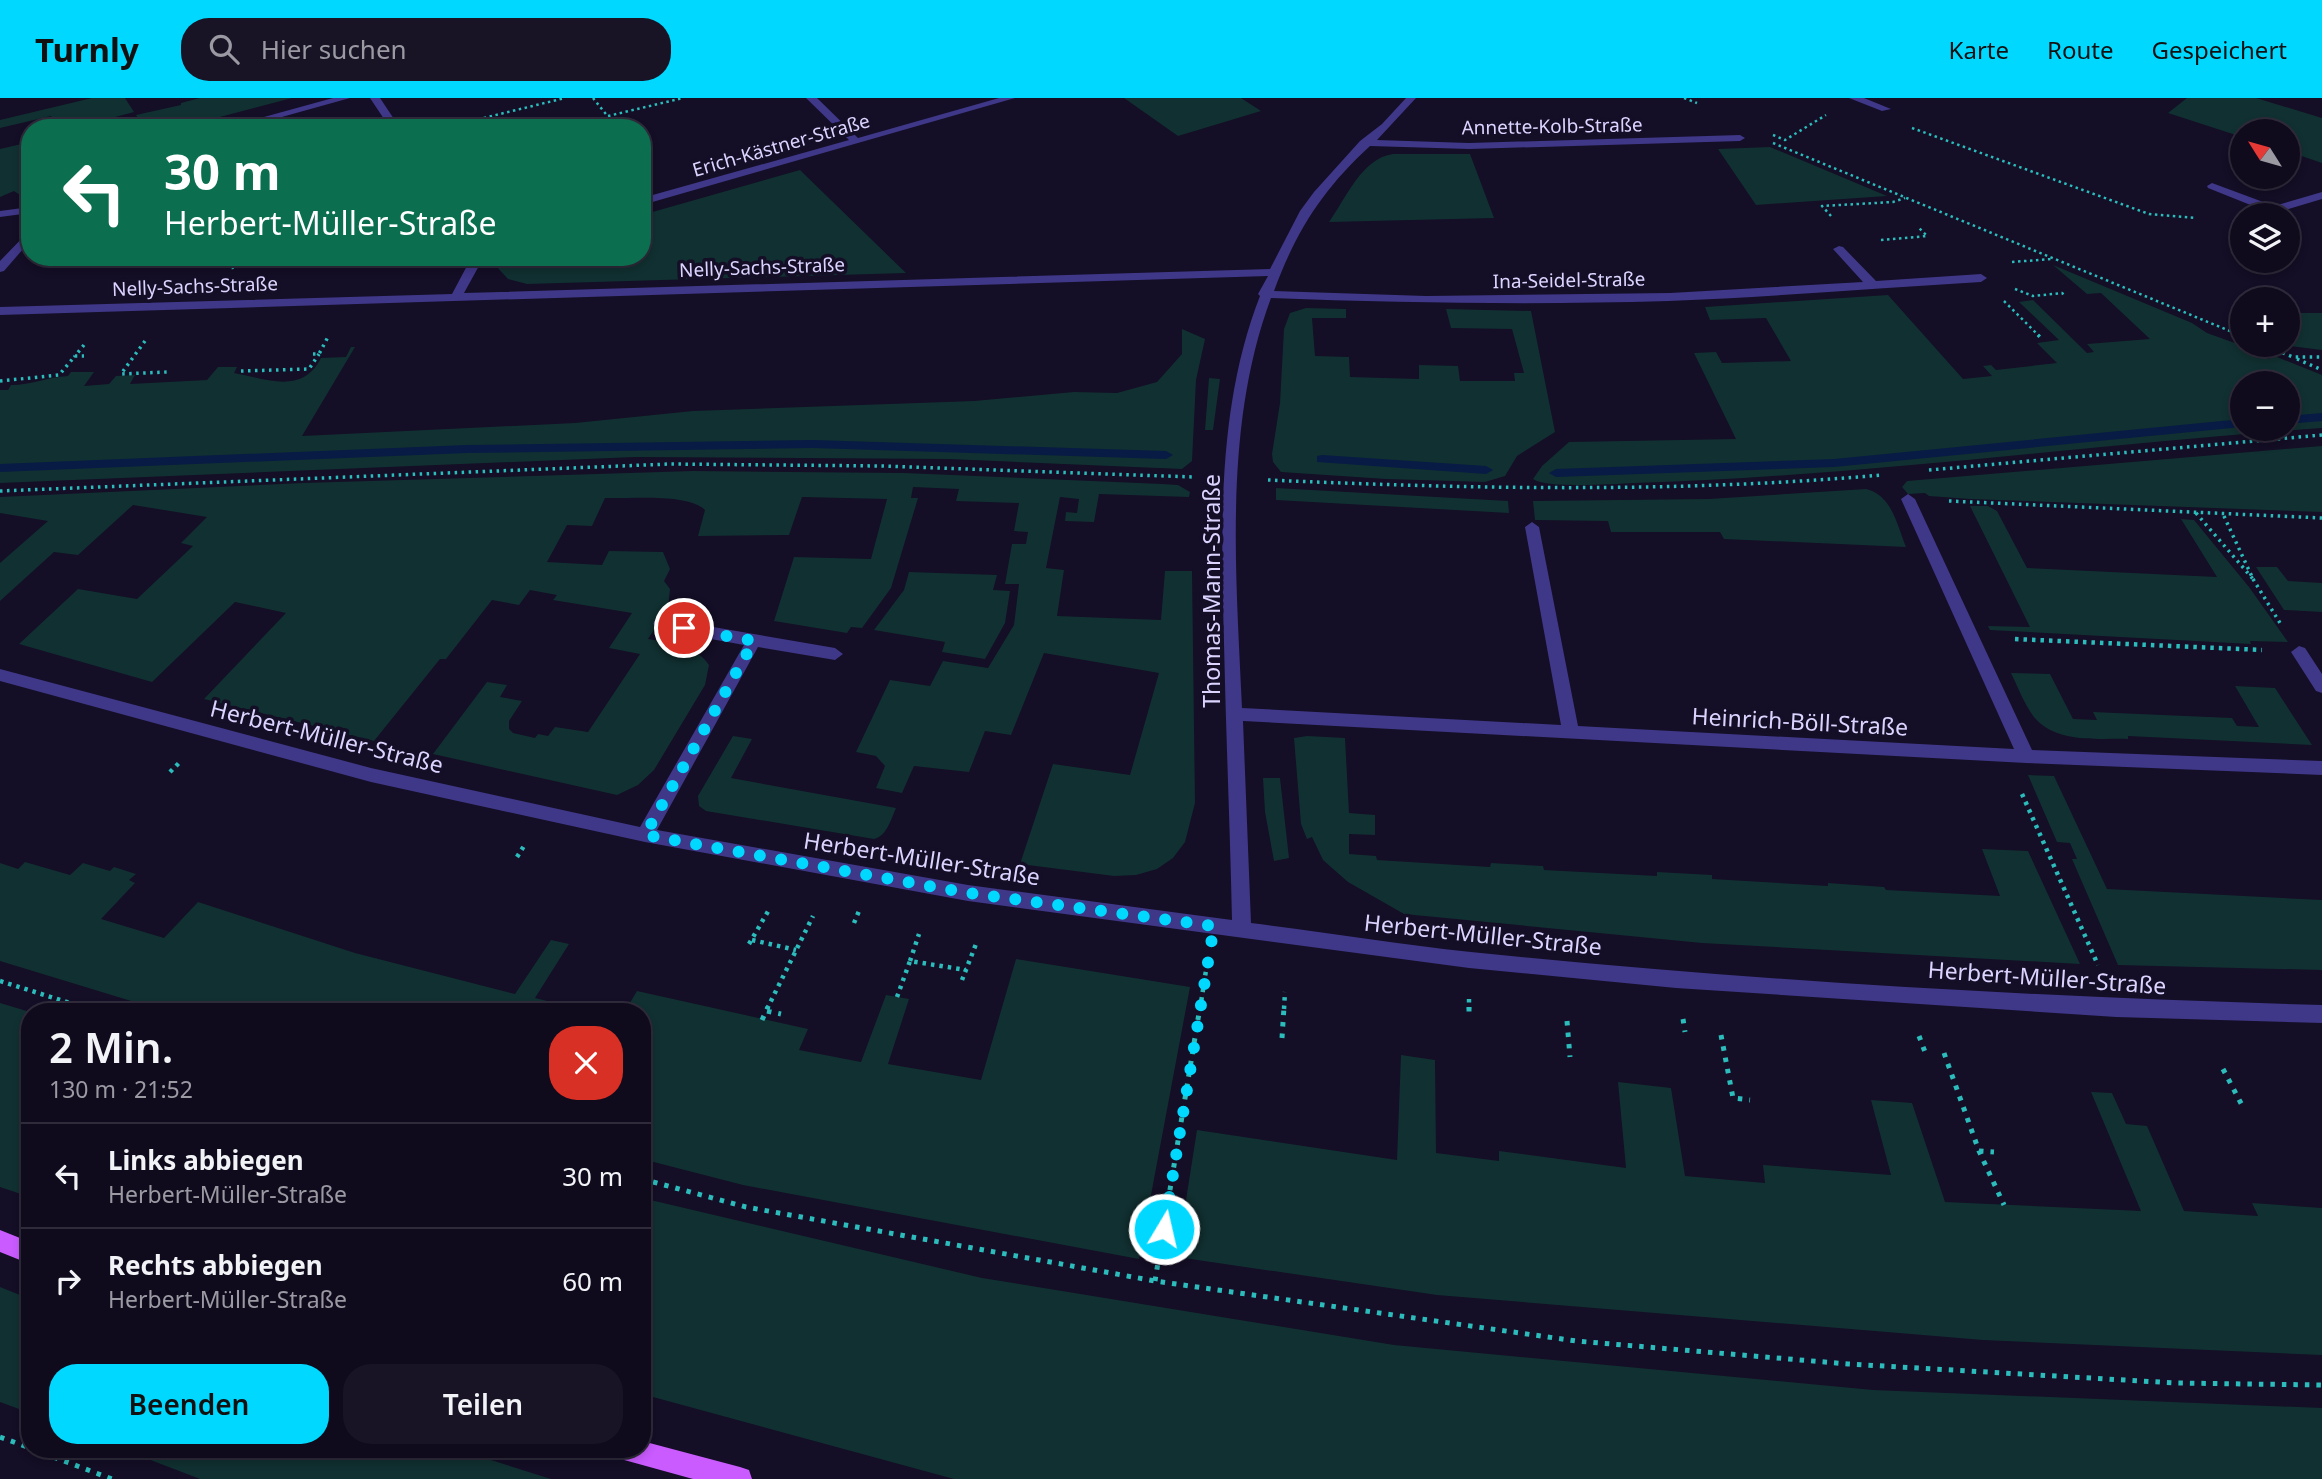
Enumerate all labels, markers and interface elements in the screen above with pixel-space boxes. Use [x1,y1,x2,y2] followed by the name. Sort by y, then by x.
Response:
[181,18,671,81] search box
[35,27,139,72] text: Turnly
[205,30,243,68] icon: search
[261,31,407,67] text: Hier suchen
[1949,33,2009,66] text: Karte
[2047,33,2114,66] text: Route
[2152,33,2287,66] text: Gespeichert
[689,107,873,183] street label: Erich-Kästner-Straße
[1461,111,1643,141] street label: Annette-Kolb-Straße
[2230,119,2300,189] north arrow
[2230,119,2300,441] map controls
[164,138,281,204] text: 30 m
[49,147,140,238] icon: left
[164,201,497,244] text: Herbert-Müller-Straße
[2230,203,2300,273] button: layers
[679,251,845,283] street label: Nelly-Sachs-Straße
[1493,266,1645,294] street label: Ina-Seidel-Straße
[112,270,278,302] street label: Nelly-Sachs-Straße
[2230,287,2300,357] button: +
[2230,371,2300,441] button: −
[1195,474,1227,708] street label: Thomas-Mann-Straße
[654,598,714,658] pin
[665,609,703,647] icon: arrive
[207,692,447,780] street label: Herbert-Müller-Straße
[1691,699,1909,743] street label: Heinrich-Böll-Straße
[801,824,1043,892] street label: Herbert-Müller-Straße
[1362,906,1604,962] street label: Herbert-Müller-Straße
[1927,953,2167,1001] street label: Herbert-Müller-Straße
[49,1018,173,1075] text: 2 Min.
[549,1026,623,1100] button: close
[49,1073,193,1105] text: 130 m · 21:52
[108,1142,304,1178] text: Links abbiegen
[49,1157,87,1195] icon: left
[562,1158,623,1194] text: 30 m
[108,1178,347,1210] text: Herbert-Müller-Straße
[1127,1192,1201,1266] position arrow
[108,1247,323,1283] text: Rechts abbiegen
[49,1262,87,1300] icon: right
[562,1263,623,1299] text: 60 m
[108,1283,347,1315] text: Herbert-Müller-Straße
[49,1364,329,1444] button: Beenden
[343,1364,623,1444] button: Teilen

